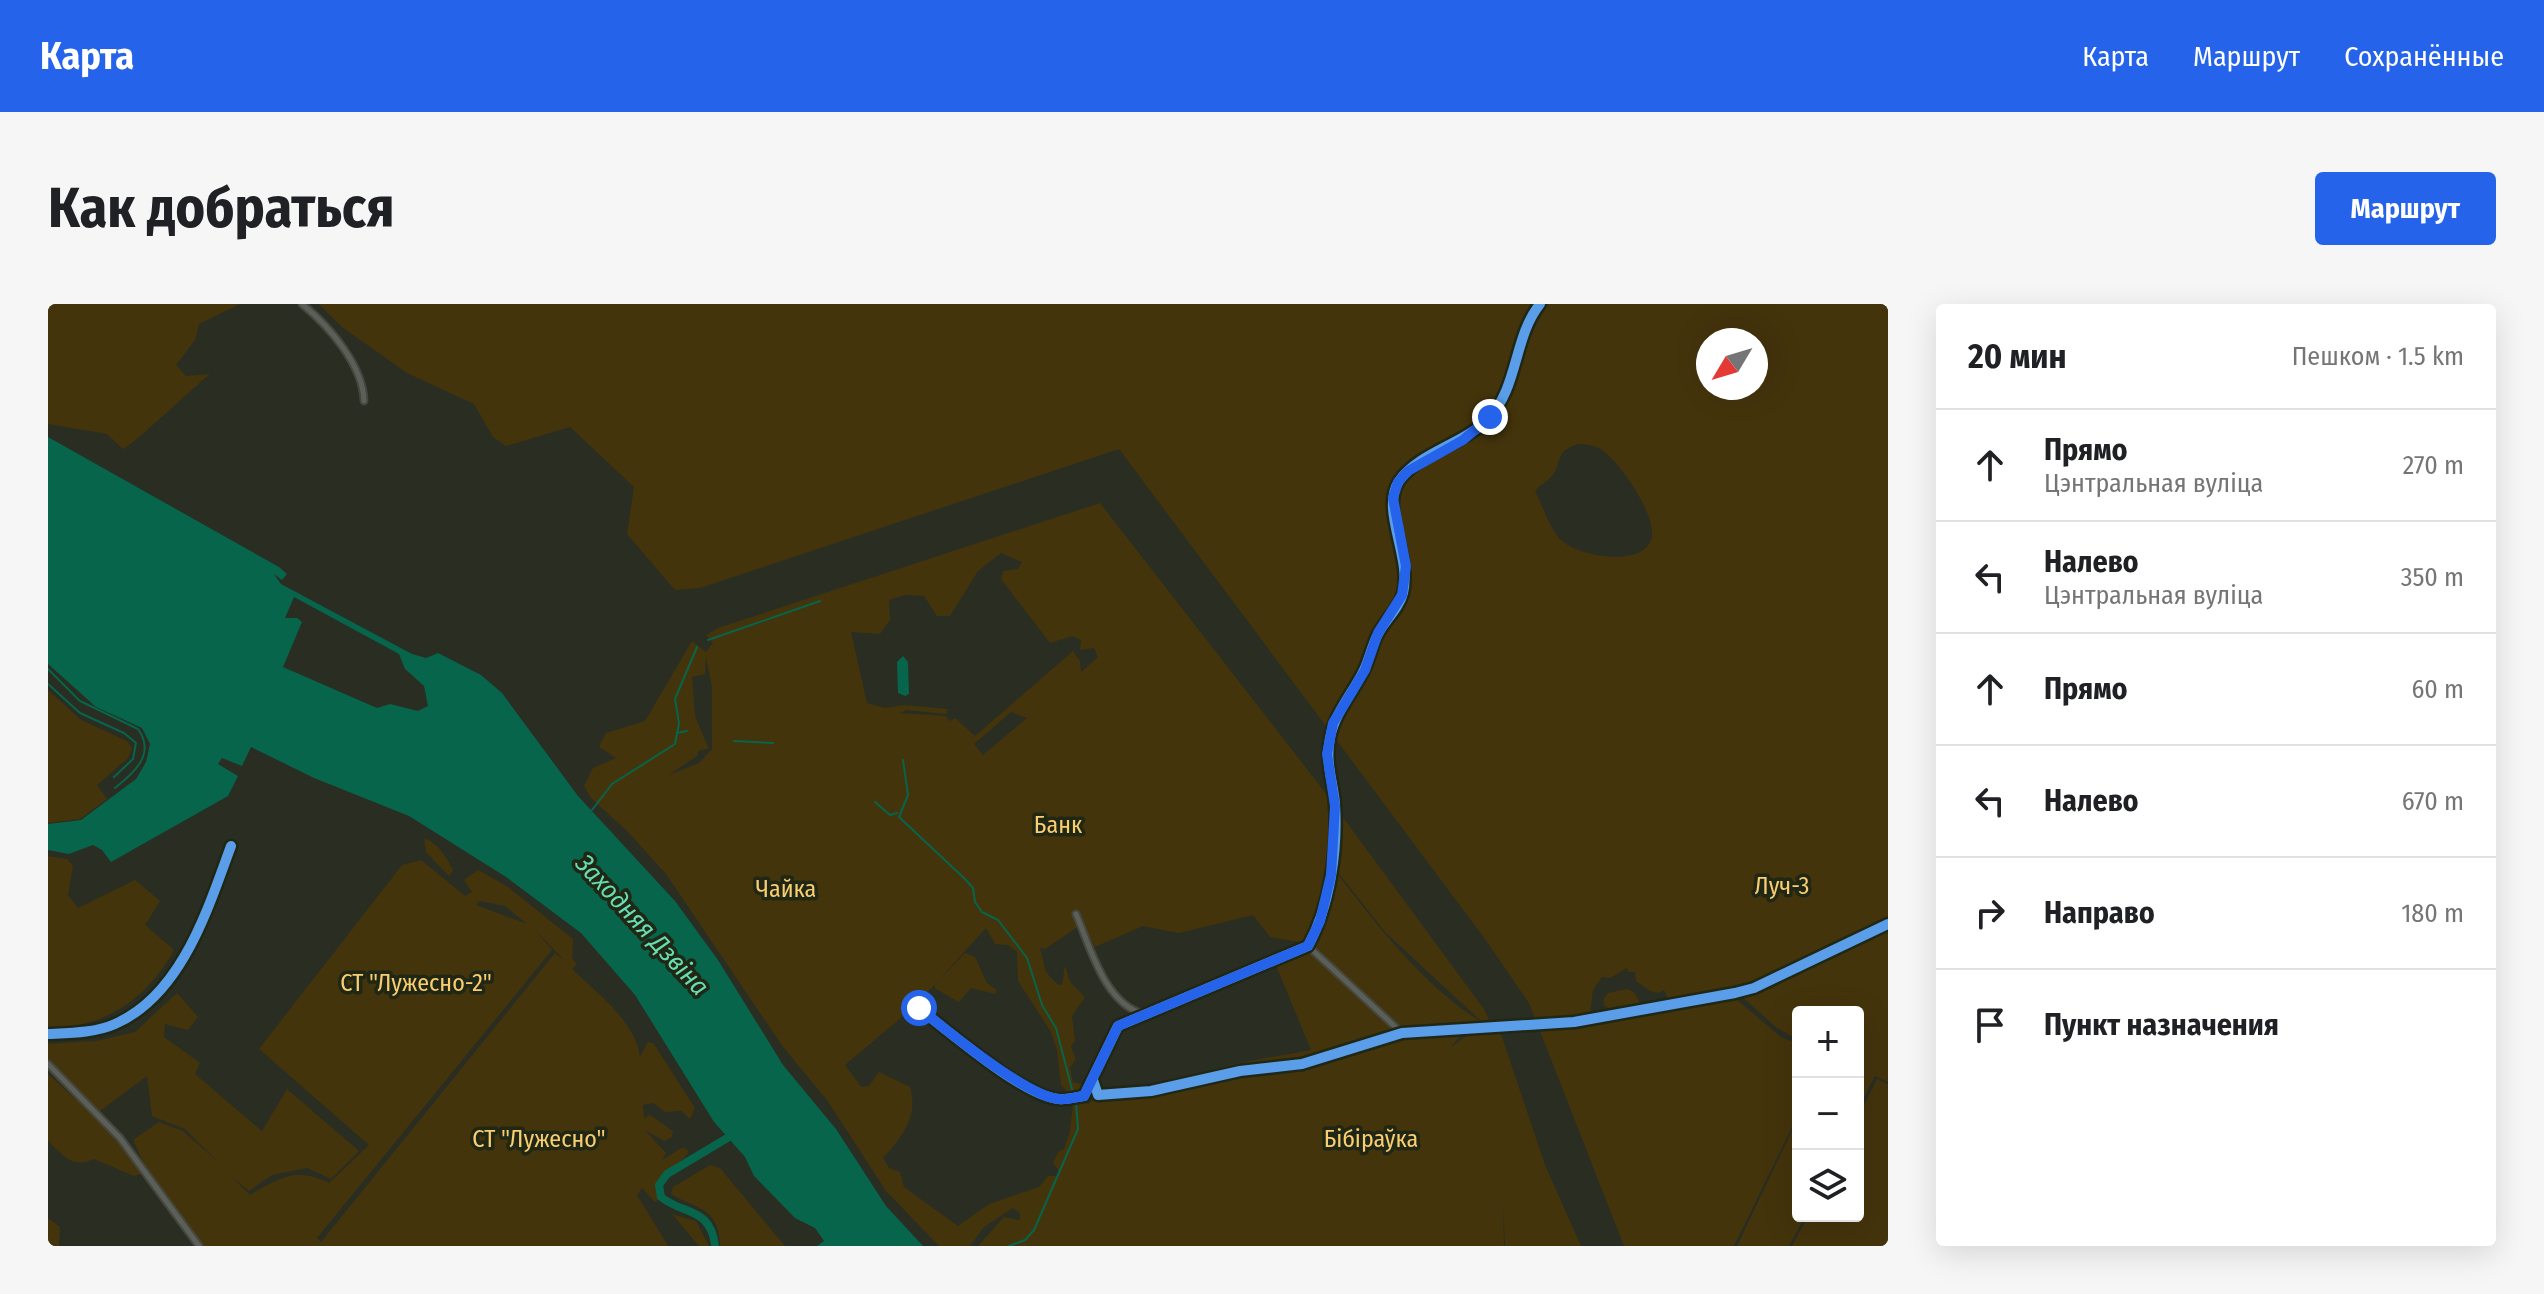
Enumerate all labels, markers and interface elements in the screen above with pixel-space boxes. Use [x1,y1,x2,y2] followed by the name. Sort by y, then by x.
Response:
[40,33,134,79] text: Карта
[2082,40,2149,73] text: Карта
[2193,40,2300,73] text: Маршрут
[2344,40,2504,73] text: Сохранённые
[2315,172,2496,245] button: Маршрут
[48,175,394,242] text: Как добраться
[1696,328,1768,400] north arrow
[1968,336,2067,377] text: 20 мин
[2292,341,2464,372] text: Пешком · 1.5 km
[1472,399,1508,435] route end
[2044,432,2128,468] text: Прямо
[1968,443,2012,487] icon: ahead
[2403,450,2464,481] text: 270 m
[2044,468,2263,499] text: Цэнтральная вуліца
[2044,544,2139,580] text: Налево
[1968,555,2012,599] icon: left
[2401,562,2464,593] text: 350 m
[2044,580,2263,611] text: Цэнтральная вуліца
[1968,667,2012,711] icon: ahead
[2044,671,2128,707] text: Прямо
[2411,674,2464,705] text: 60 m
[1968,779,2012,823] icon: left
[2044,783,2139,819] text: Налево
[2402,786,2464,817] text: 670 m
[1034,811,1083,839] park label: Банк
[568,847,715,1002] water label: Заходняя Дзвіна
[1755,872,1809,900] park label: Луч-3
[756,875,816,903] park label: Чайка
[1968,891,2012,935] icon: right
[2044,895,2155,931] text: Направо
[2401,898,2464,929] text: 180 m
[340,969,492,997] park label: СТ "Лужесно-2"
[901,990,937,1026] route start
[1968,1003,2012,1047] icon: arrive
[1792,1006,1864,1222] map controls
[1792,1006,1864,1078] button: +
[2044,1007,2279,1043] text: Пункт назначения
[1792,1078,1864,1150] button: −
[472,1125,606,1153] park label: СТ "Лужесно"
[1324,1125,1418,1153] park label: Бібіраўка
[1792,1150,1864,1222] button: layers

